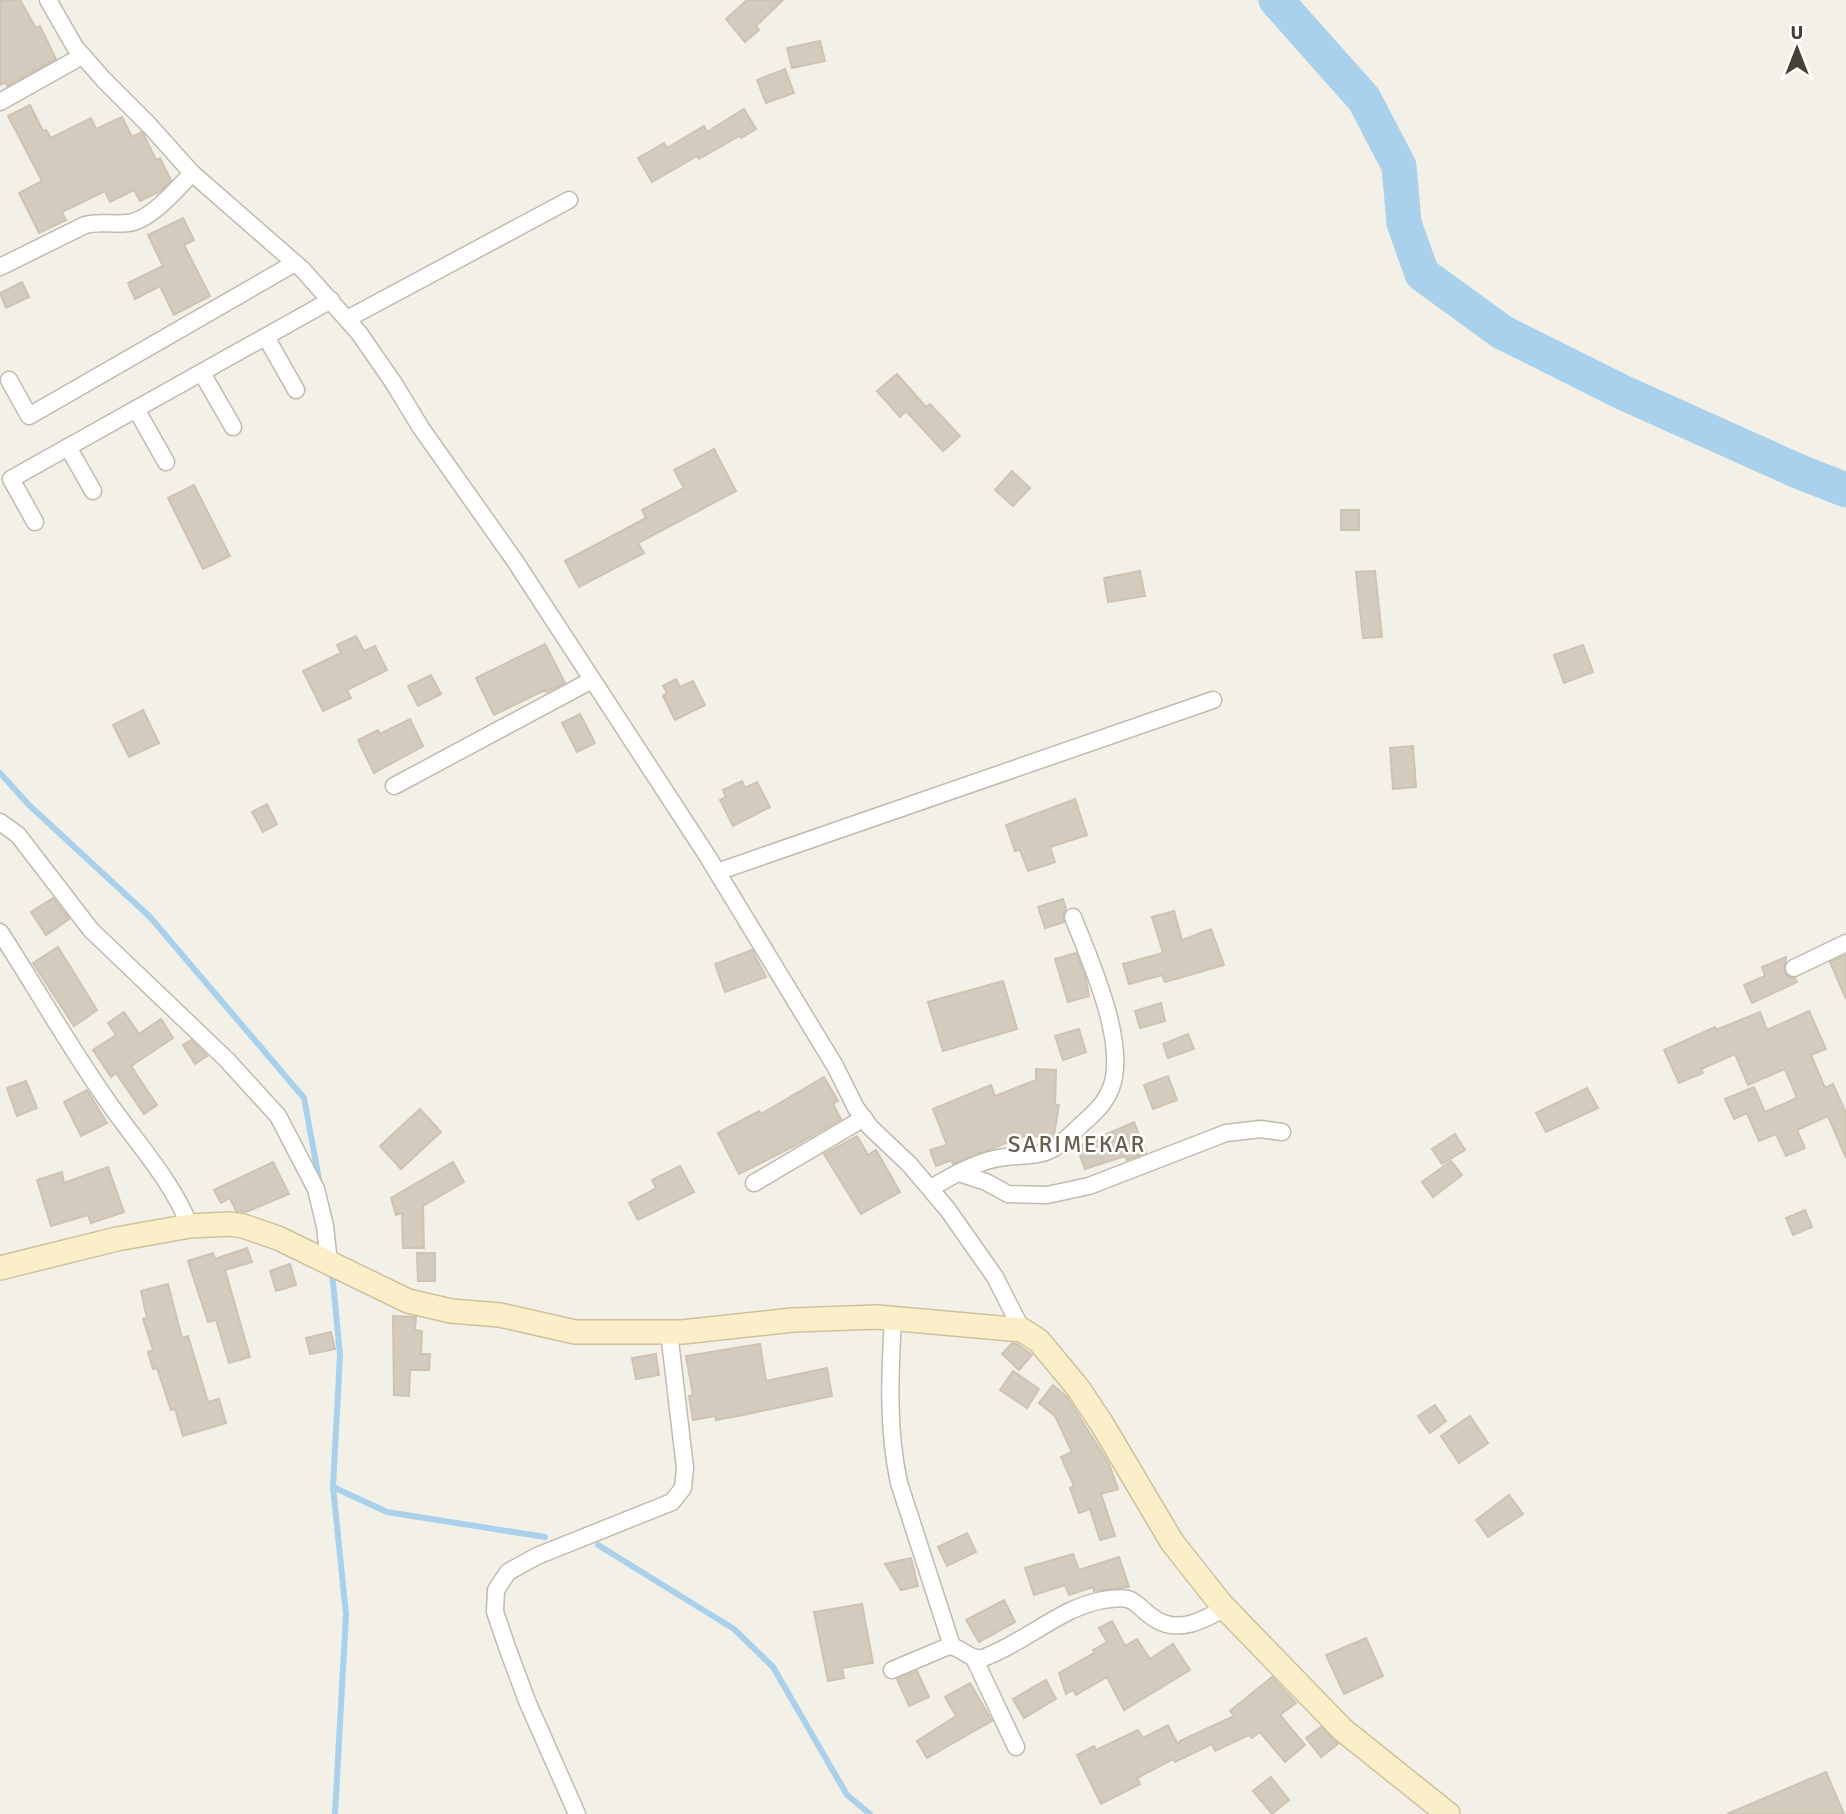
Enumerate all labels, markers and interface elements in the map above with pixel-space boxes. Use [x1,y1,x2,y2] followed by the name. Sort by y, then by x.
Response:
[1762,14,1832,84] north arrow
[1791,21,1803,45] text: U
[1008,1130,1146,1159] district label: SARIMEKAR

